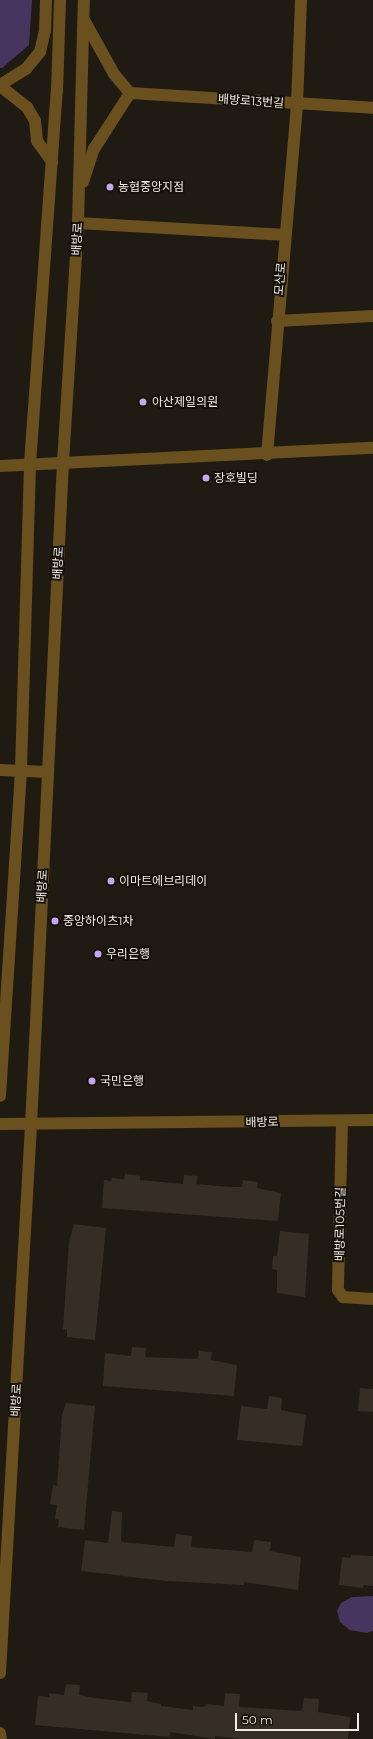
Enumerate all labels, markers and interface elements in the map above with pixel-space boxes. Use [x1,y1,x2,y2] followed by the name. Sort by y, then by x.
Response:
[217,92,285,110] street label: 배방로13번길
[118,180,184,194] place label: 농협중앙지점
[105,182,115,192] marker: 농협중앙지점
[69,222,85,256] street label: 배방로
[271,262,289,296] street label: 모산로
[152,395,218,409] place label: 아산제일의원
[137,396,149,408] marker: 아산제일의원
[214,471,258,485] place label: 장호빌딩
[201,473,211,483] marker: 장호빌딩
[50,546,66,580] street label: 배방로
[34,869,50,903] street label: 배방로
[119,874,207,888] place label: 이마트에브리데이
[106,876,116,886] marker: 이마트에브리데이
[63,914,134,928] place label: 중앙하이츠1차
[50,916,60,926] marker: 중앙하이츠1차
[106,947,150,961] place label: 우리은행
[93,949,103,959] marker: 우리은행
[100,1074,144,1088] place label: 국민은행
[87,1076,97,1086] marker: 국민은행
[245,1115,279,1129] street label: 배방로
[332,1187,348,1261] street label: 배방로105번길
[8,1383,24,1417] street label: 배방로
[237,1705,361,1731] scale bar
[242,1712,273,1727] text: 50 m

